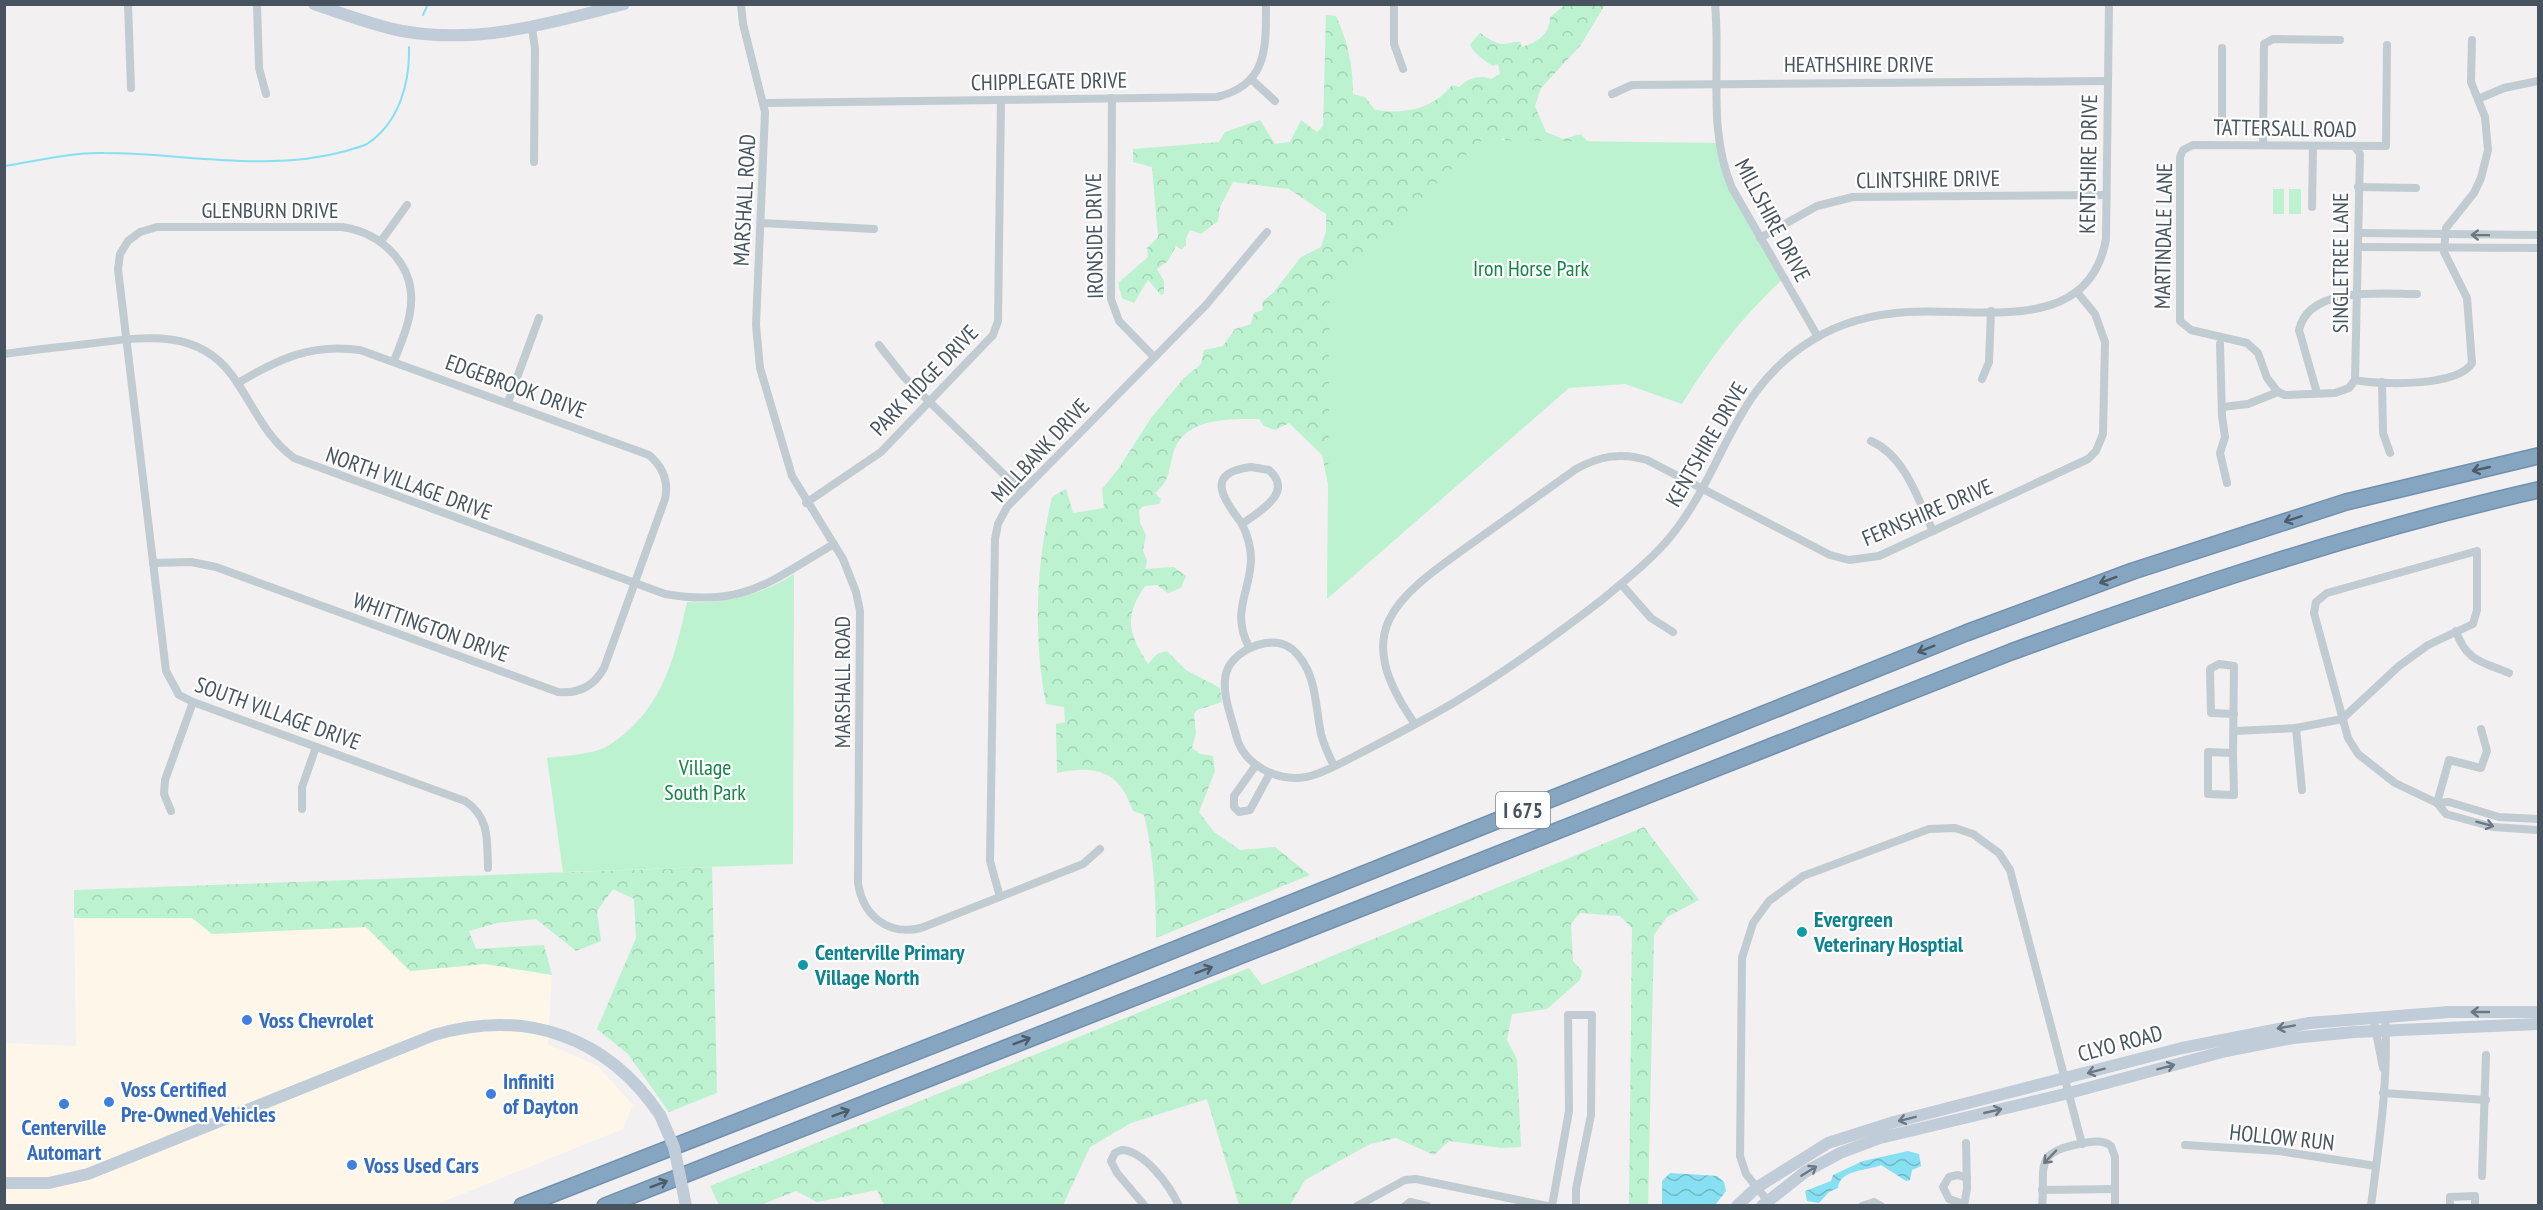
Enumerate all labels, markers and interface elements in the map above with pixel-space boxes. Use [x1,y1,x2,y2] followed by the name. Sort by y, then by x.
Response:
[1784,50,1934,78] street label: HEATHSHIRE DRIVE
[971,66,1127,96] street label: CHIPPLEGATE DRIVE
[2073,94,2103,234] street label: KENTSHIRE DRIVE
[2213,113,2357,143] street label: TATTERSALL ROAD
[727,133,761,267] street label: MARSHALL ROAD
[1729,154,1817,286] street label: MILLSHIRE DRIVE
[2148,163,2178,309] street label: MARTINDALE LANE
[1856,164,2000,194] street label: CLINTSHIRE DRIVE
[1079,173,1109,299] street label: IRONSIDE DRIVE
[2326,193,2354,333] street label: SINGLETREE LANE
[202,196,338,224] street label: GLENBURN DRIVE
[2471,229,2491,241] one-way arrow
[1473,254,1590,282] park label: Iron Horse Park
[864,319,984,441] street label: PARK RIDGE DRIVE
[442,348,590,424] street label: EDGEBROOK DRIVE
[1659,376,1753,512] street label: KENTSHIRE DRIVE
[985,392,1095,508] street label: MILLBANK DRIVE
[322,440,496,526] street label: NORTH VILLAGE DRIVE
[2472,463,2491,475] one-way arrow
[1858,472,1996,552] street label: FERNSHIRE DRIVE
[2284,514,2303,525] one-way arrow
[2099,576,2118,587] one-way arrow
[349,586,513,668] street label: WHITTINGTON DRIVE
[828,616,856,748] street label: MARSHALL ROAD
[1917,644,1935,655] one-way arrow
[191,670,365,756] street label: SOUTH VILLAGE DRIVE
[664,753,746,806] park label: Village South Park
[1496,792,1550,828] road number: I 675
[2475,819,2494,831] one-way arrow
[1813,905,1964,958] place label: Evergreen Veterinary Hosptial
[1795,925,1809,939] marker: Evergreen Veterinary Hosptial
[814,938,966,991] place label: Centerville Primary Village North
[796,958,810,972] marker: Centerville Primary Village North
[1194,964,1212,975] one-way arrow
[258,1006,374,1034] place label: Voss Chevrolet
[2471,1006,2491,1017] one-way arrow
[240,1013,254,1027] marker: Voss Chevrolet
[2074,1018,2166,1068] street label: CLYO ROAD
[2277,1022,2296,1033] one-way arrow
[1012,1035,1031,1046] one-way arrow
[2157,1060,2176,1072] one-way arrow
[2087,1065,2106,1077] one-way arrow
[503,1067,578,1120] place label: Infiniti of Dayton
[120,1075,276,1128] place label: Voss Certified Pre-Owned Vehicles
[484,1087,498,1101] marker: Infiniti of Dayton
[102,1095,116,1109] marker: Voss Certified Pre-Owned Vehicles
[57,1097,71,1111] marker: Centerville Automart
[1983,1104,2002,1116] one-way arrow
[831,1107,850,1118] one-way arrow
[22,1113,106,1166] place label: Centerville Automart
[1898,1114,1917,1126] one-way arrow
[2228,1118,2336,1156] street label: HOLLOW RUN
[2043,1149,2057,1164] one-way arrow
[363,1151,479,1179] place label: Voss Used Cars
[345,1158,359,1172] marker: Voss Used Cars
[1800,1164,1817,1176] one-way arrow
[650,1178,668,1189] one-way arrow

